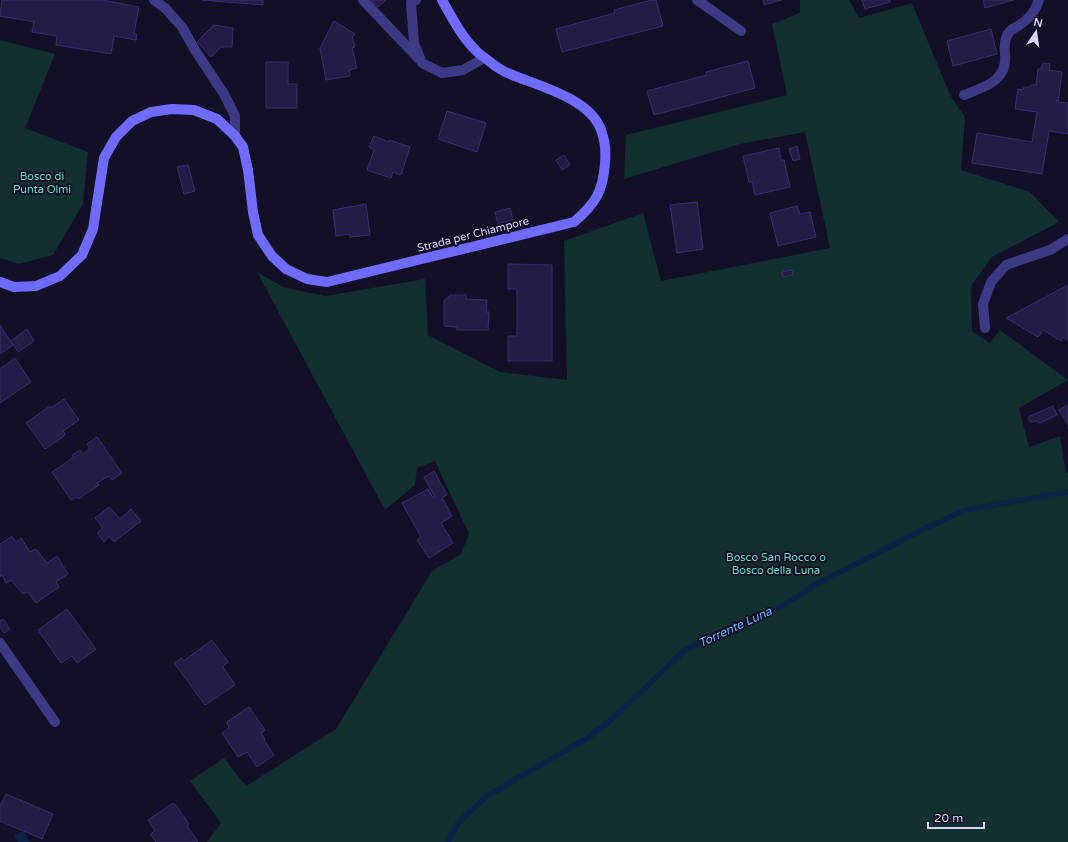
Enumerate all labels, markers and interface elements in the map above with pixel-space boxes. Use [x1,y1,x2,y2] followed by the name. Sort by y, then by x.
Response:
[1016,12,1056,52] north arrow
[1032,15,1044,30] text: N
[13,170,71,196] park label: Bosco di Punta Olmi
[416,214,530,255] street label: Strada per Chiampore
[726,551,826,577] park label: Bosco San Rocco o Bosco della Luna
[696,604,774,650] water label: Torrente Luna
[928,804,984,830] scale bar
[934,811,963,825] text: 20 m

